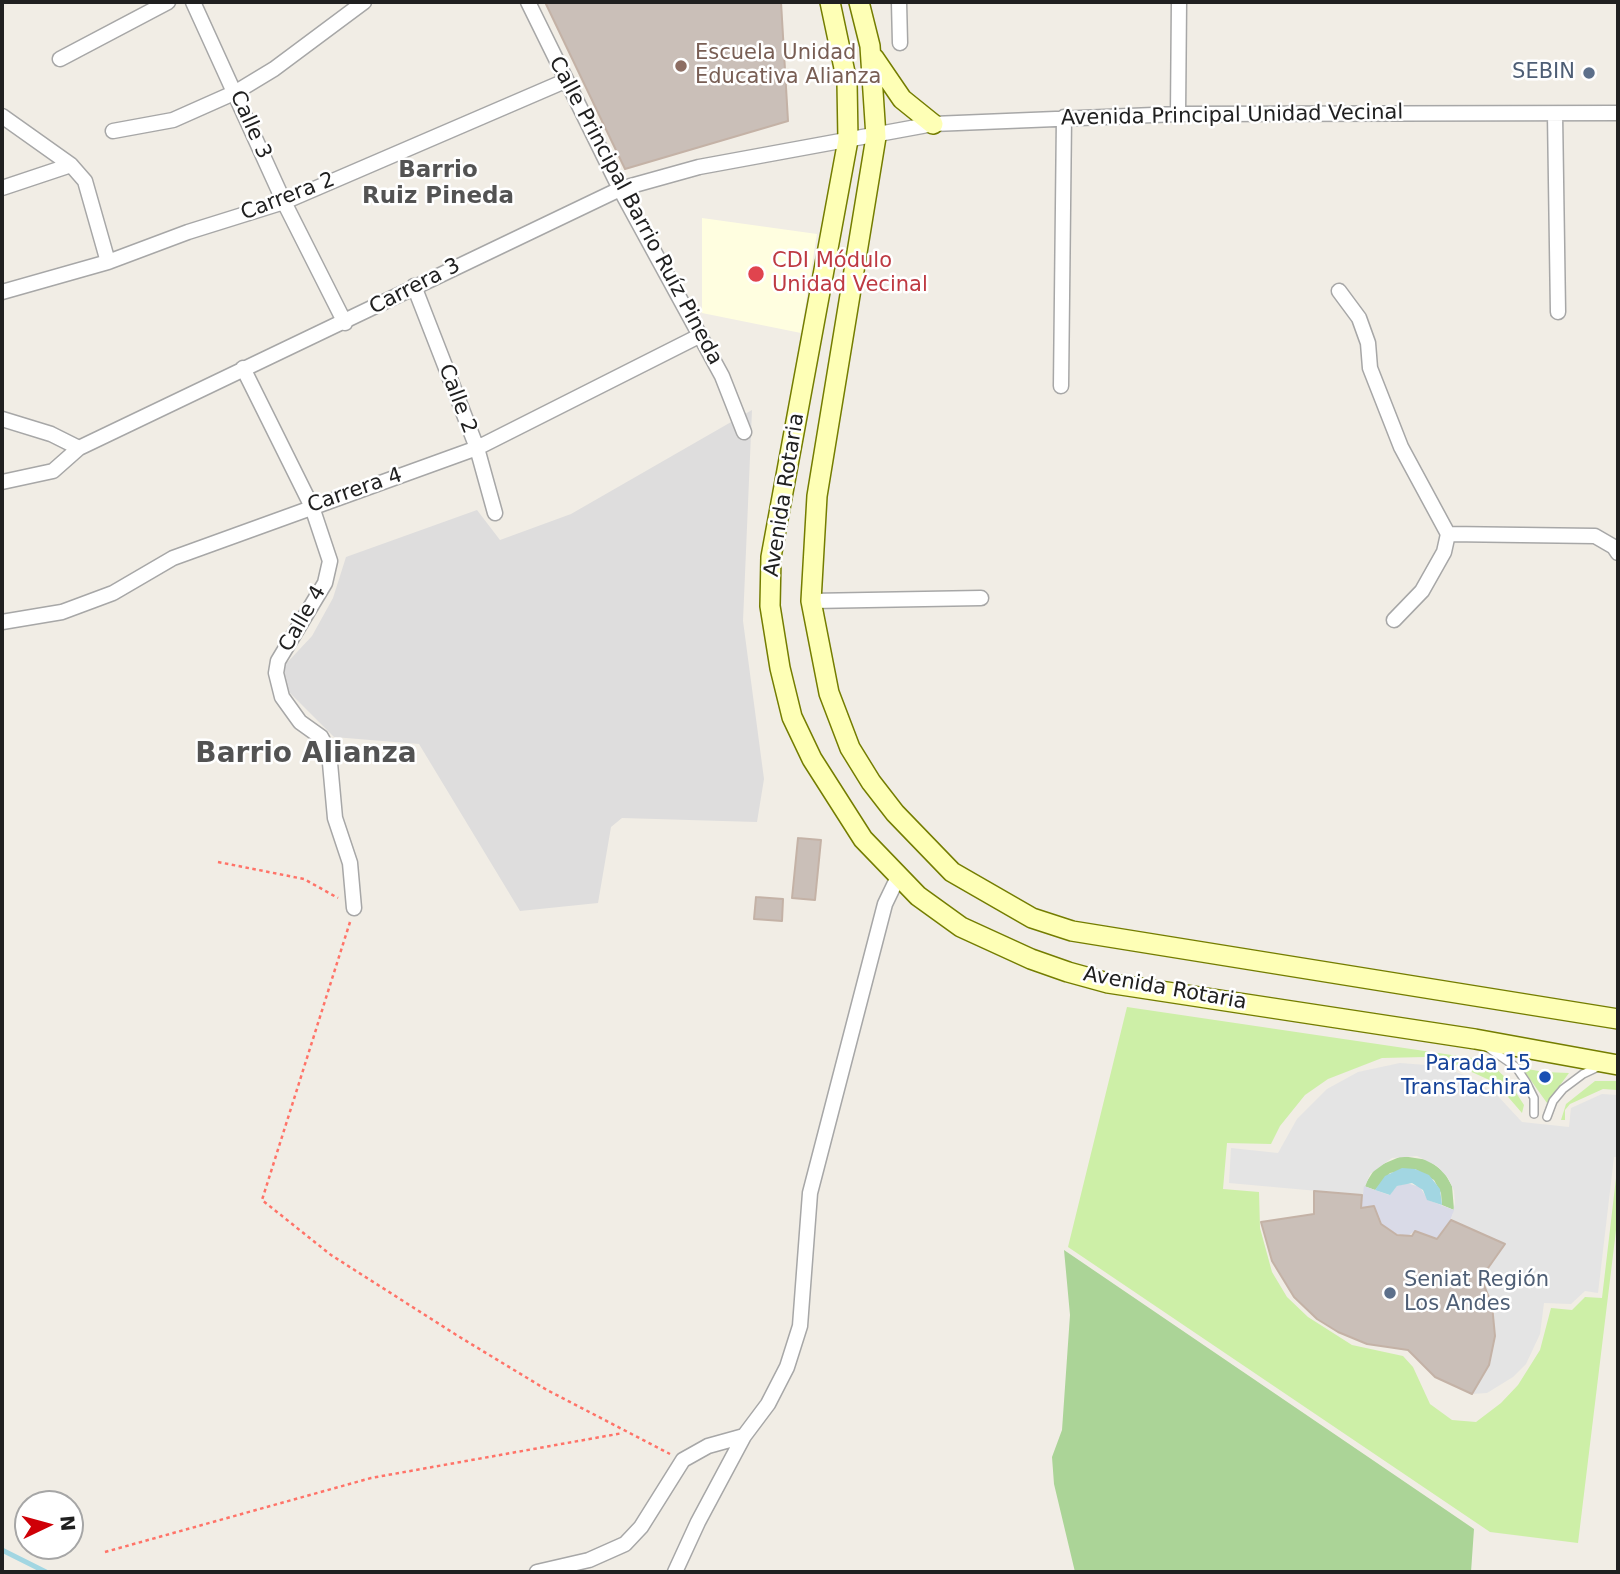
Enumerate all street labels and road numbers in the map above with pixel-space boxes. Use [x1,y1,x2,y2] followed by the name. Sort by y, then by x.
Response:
[543,53,727,369] street label: Calle Principal Barrio Ruíz Pineda
[224,87,276,163] street label: Calle 3
[1061,100,1403,132] street label: Avenida Principal Unidad Vecinal
[238,168,338,226] street label: Carrera 2
[365,253,465,321] street label: Carrera 3
[432,361,482,437] street label: Calle 2
[760,411,810,579] street label: Avenida Rotaria
[304,463,406,519] street label: Carrera 4
[274,581,332,657] street label: Calle 4
[1081,962,1249,1016] street label: Avenida Rotaria

